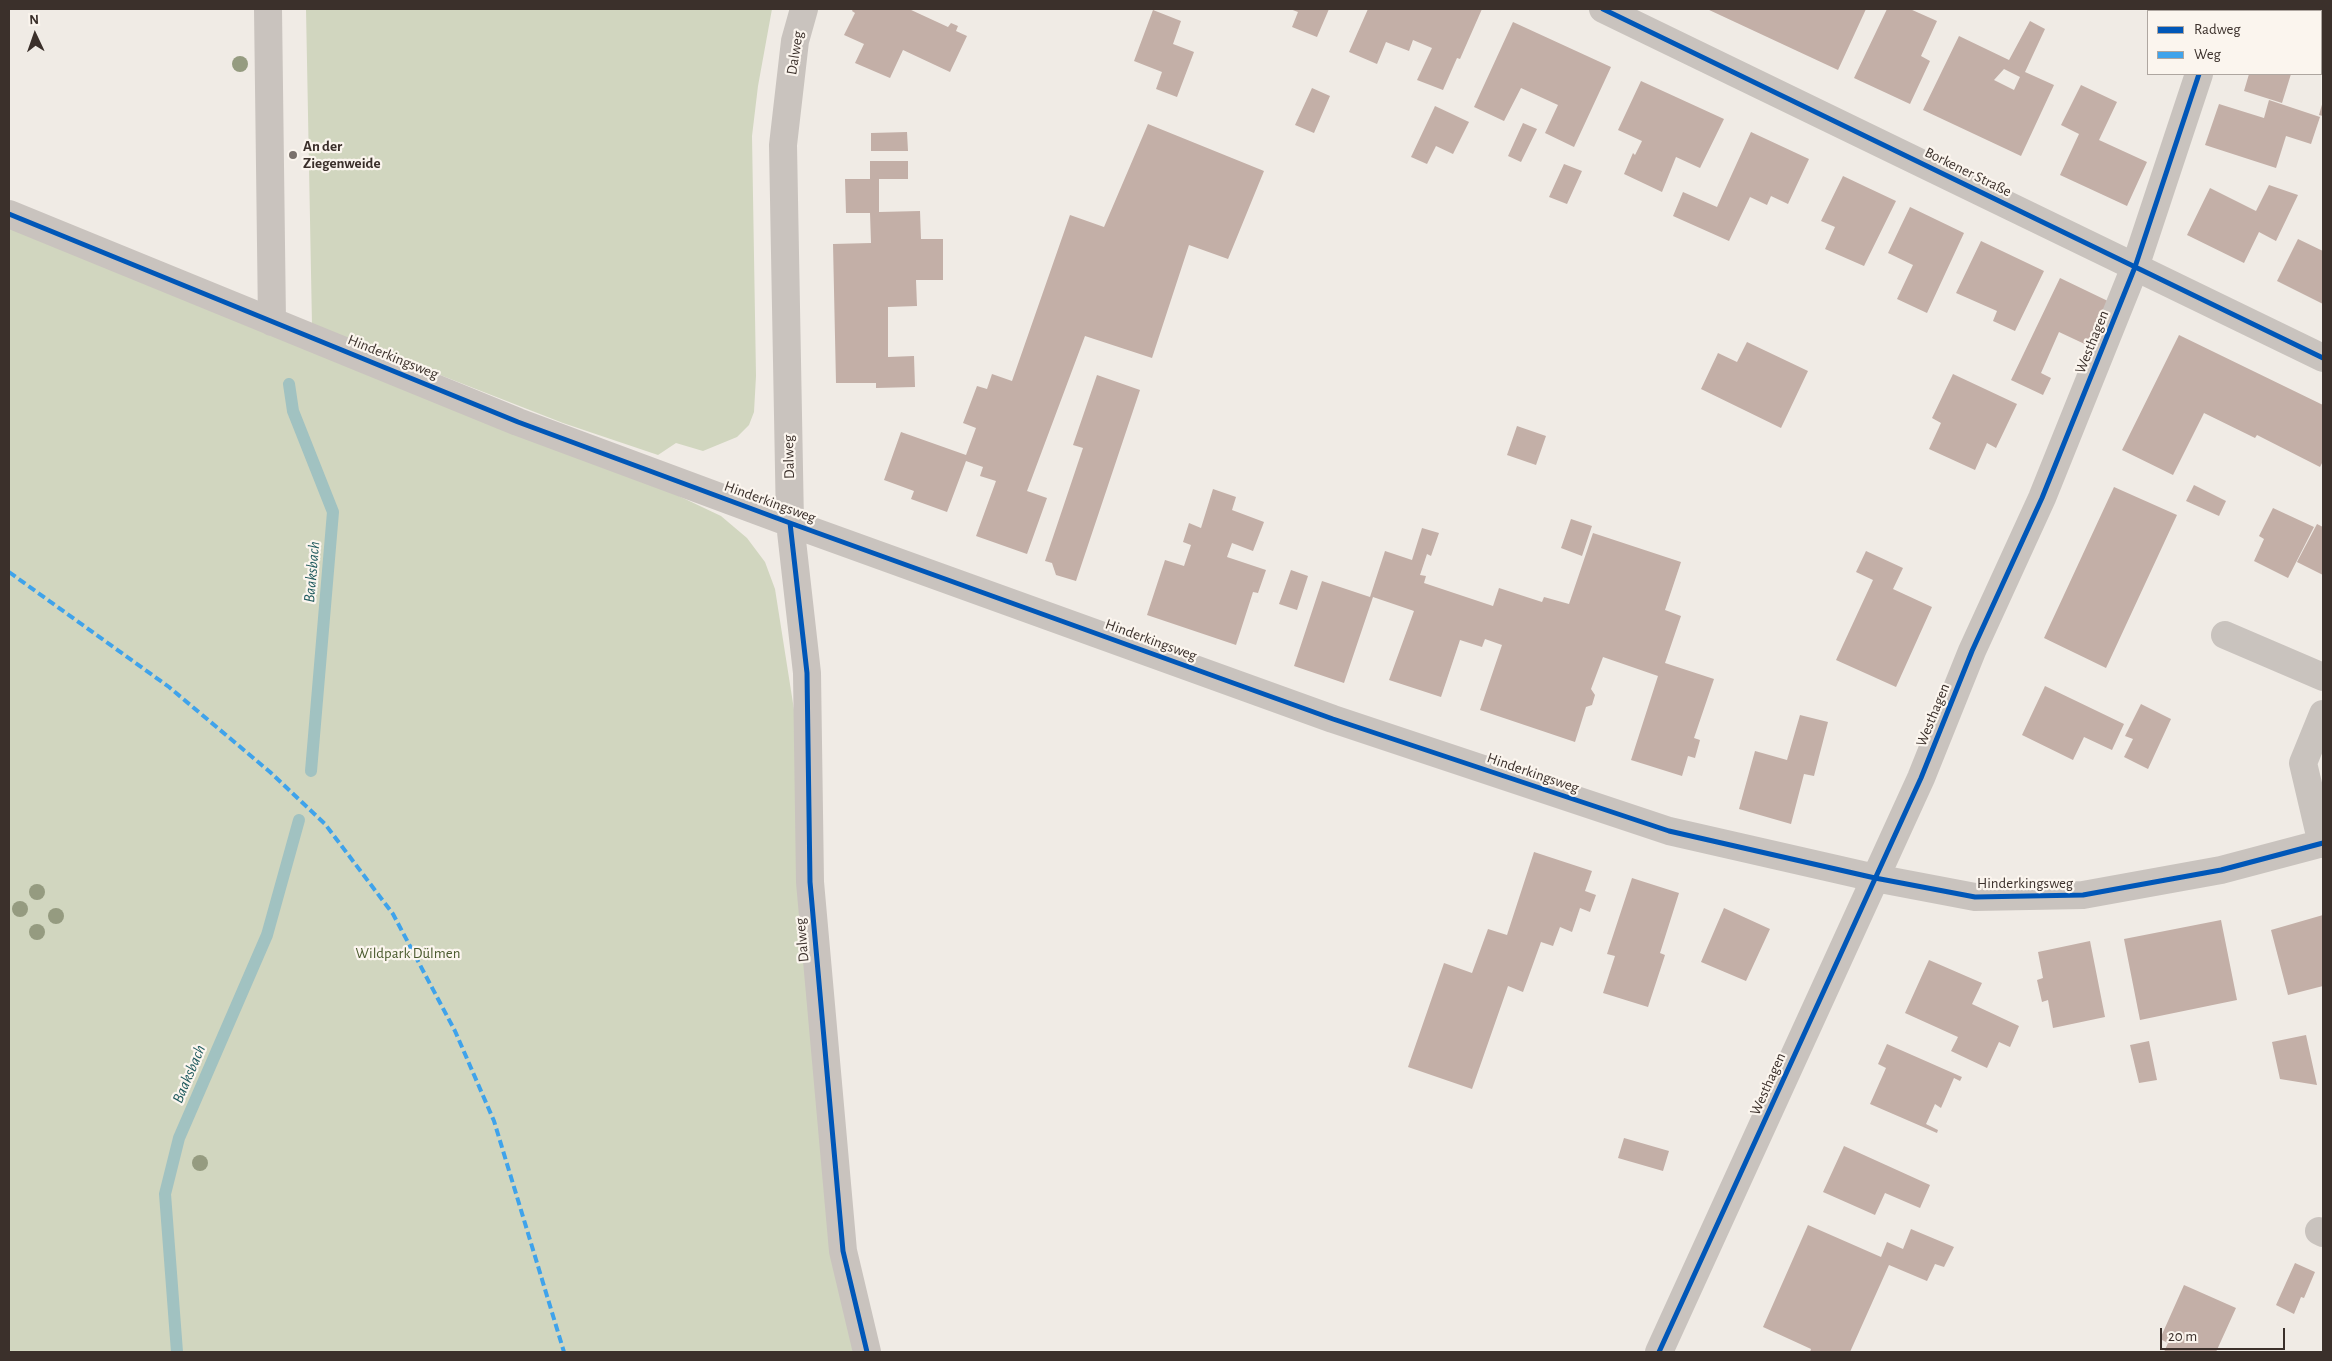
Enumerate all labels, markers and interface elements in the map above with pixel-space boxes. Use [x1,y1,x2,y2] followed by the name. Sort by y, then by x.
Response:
[10,10,60,60] north arrow
[2147,10,2322,75] legend
[29,13,39,27] text: N
[2194,22,2241,37] text: Radweg
[783,30,807,76] street label: Dalweg
[2194,47,2221,62] text: Weg
[303,137,381,172] place label: An der Ziegenweide
[1922,143,2014,201] street label: Borkener Straße
[287,149,299,161] marker: An der Ziegenweide
[2071,308,2113,376] street label: Westhagen
[345,331,441,383] street label: Hinderkingsweg
[780,435,798,479] street label: Dalweg
[722,477,818,527] street label: Hinderkingsweg
[300,541,324,603] water label: Baaksbach
[1103,615,1199,665] street label: Hinderkingsweg
[1912,681,1954,749] street label: Westhagen
[1485,749,1581,797] street label: Hinderkingsweg
[1977,874,2073,892] street label: Hinderkingsweg
[791,917,813,963] street label: Dalweg
[356,944,460,962] park label: Wildpark Dülmen
[168,1042,210,1106] water label: Baaksbach
[1746,1050,1790,1118] street label: Westhagen
[2162,1318,2287,1350] scale bar
[2168,1329,2197,1344] text: 20 m

